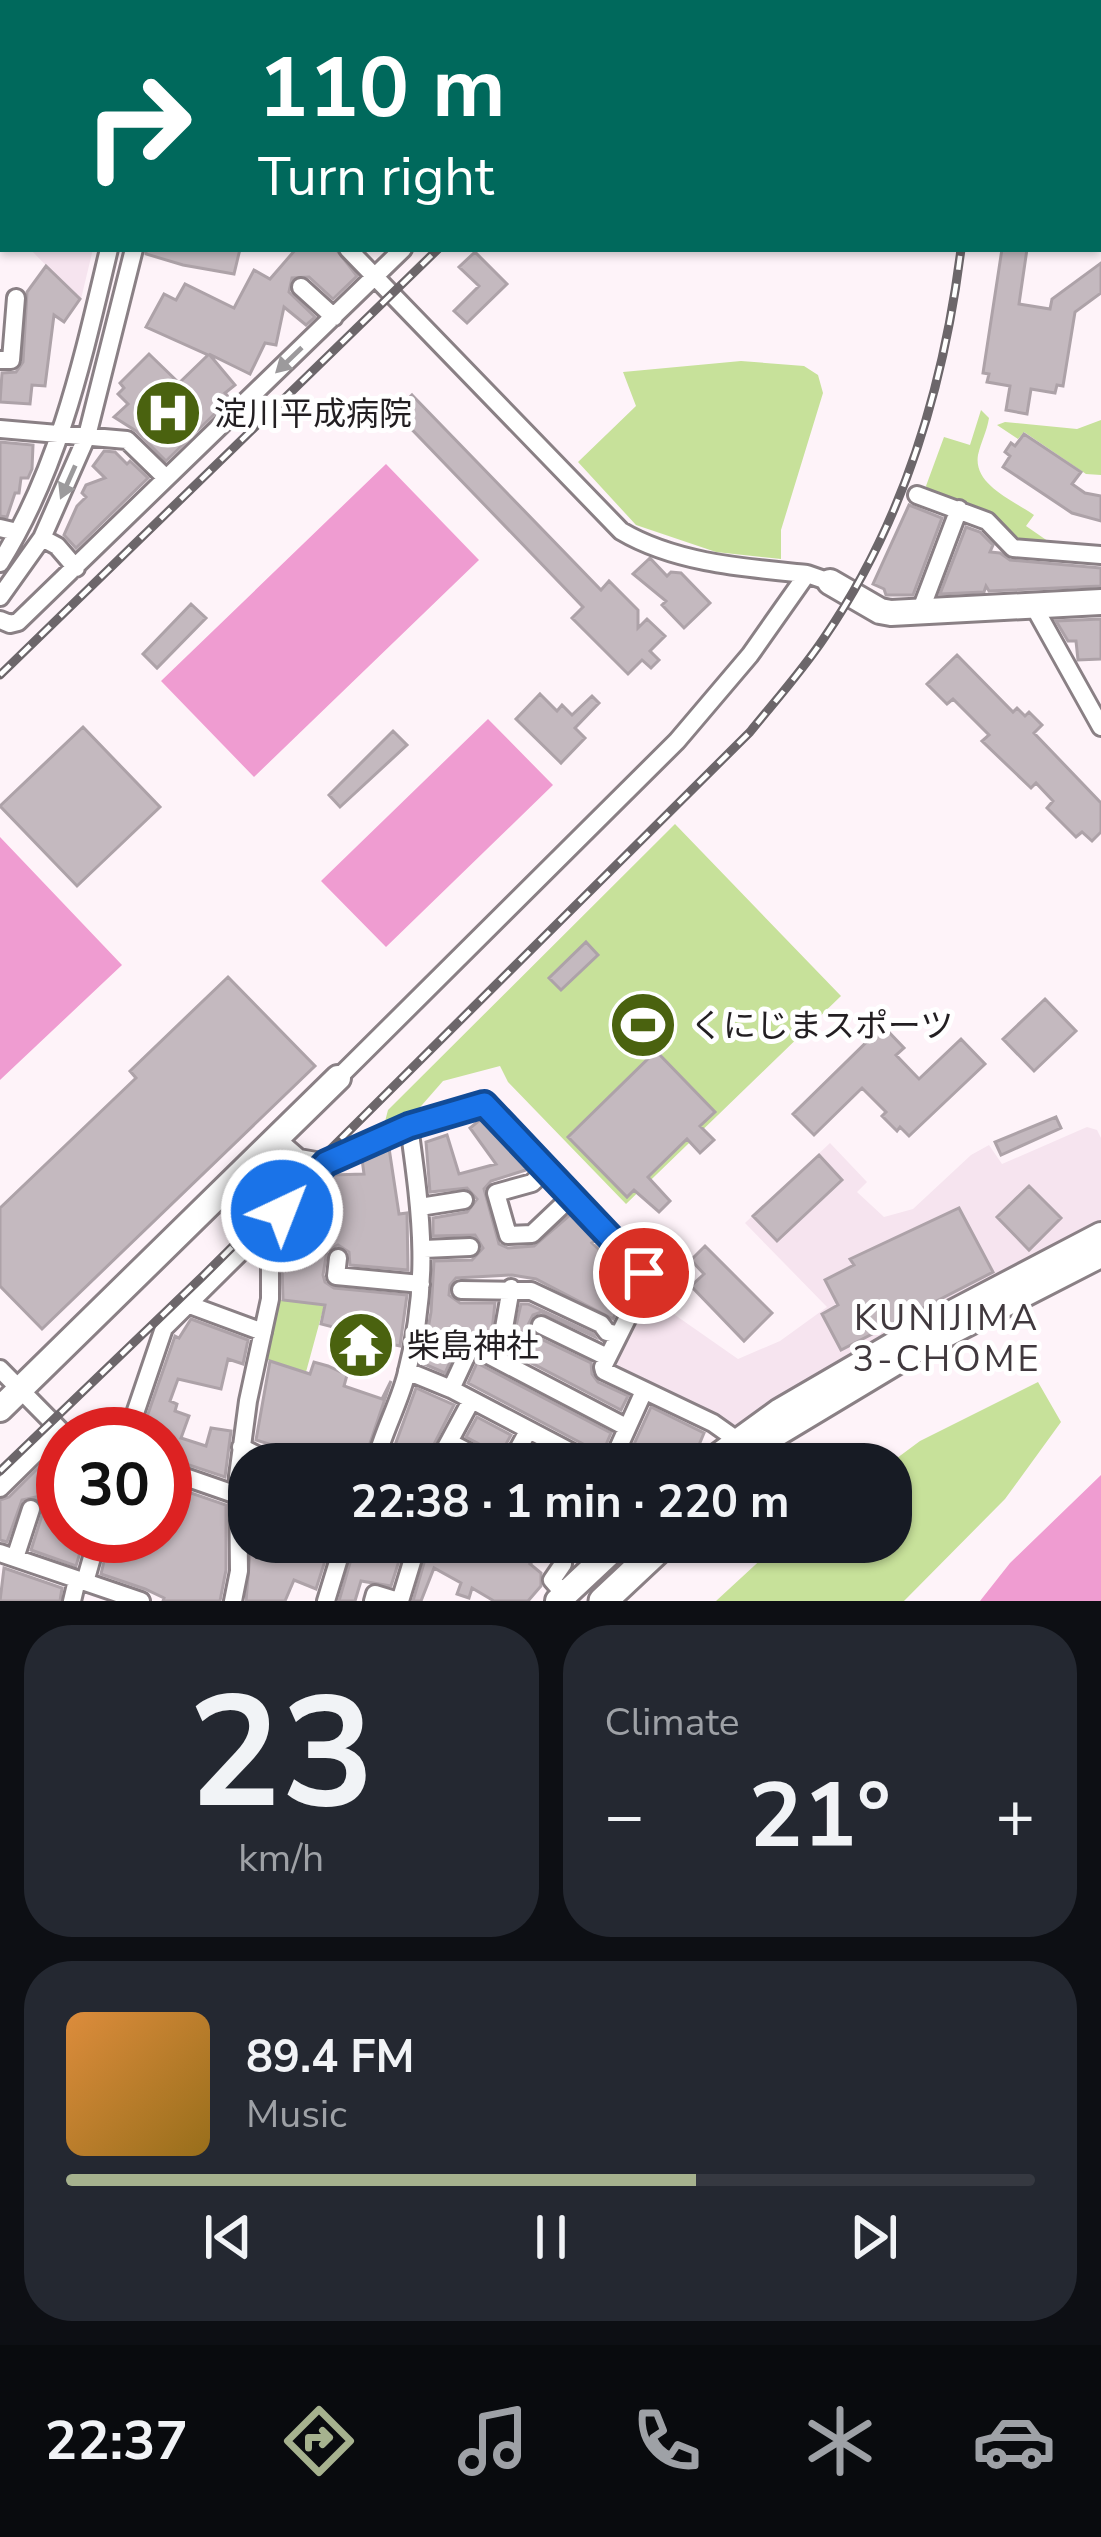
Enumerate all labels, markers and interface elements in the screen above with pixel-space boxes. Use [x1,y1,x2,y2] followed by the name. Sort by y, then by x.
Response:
[258,31,506,146] text: 110 m
[60,48,216,204] icon: right
[258,140,494,214] text: Turn right
[275,345,304,373] one-way arrow
[133,378,203,448] hospital icon: 淀川平成病院
[214,392,412,437] place label: 淀川平成病院
[58,465,77,501] one-way arrow
[608,990,678,1060] sports icon: くにじまスポーツ
[690,1004,953,1049] place label: くにじまスポーツ
[219,1148,345,1274] position arrow
[593,1222,695,1324] pin
[611,1240,677,1306] icon: arrive
[853,1294,1041,1384] district label: KUNIJIMA 3-CHOME
[326,1310,396,1380] temple icon: 柴島神社
[407,1324,539,1369] place label: 柴島神社
[36,1407,192,1563] speed limit sign: 30
[350,1472,790,1533] text: 22:38 · 1 min · 220 m
[188,1647,375,1860] text: 23
[605,1696,740,1749] text: Climate
[749,1755,891,1878] text: 21°
[605,1771,644,1861] text: −
[995,1771,1035,1861] text: +
[238,1832,324,1885] text: km/h
[246,2027,415,2088] text: 89.4 FM
[246,2088,347,2141] text: Music
[195,2204,261,2270] icon: previous
[518,2204,584,2270] icon: pause
[841,2204,907,2270] icon: next
[277,2399,361,2483] icon: directions
[451,2399,535,2483] icon: music
[625,2399,709,2483] icon: phone
[798,2399,882,2483] icon: climate
[972,2399,1056,2483] icon: car
[45,2404,188,2478] text: 22:37

